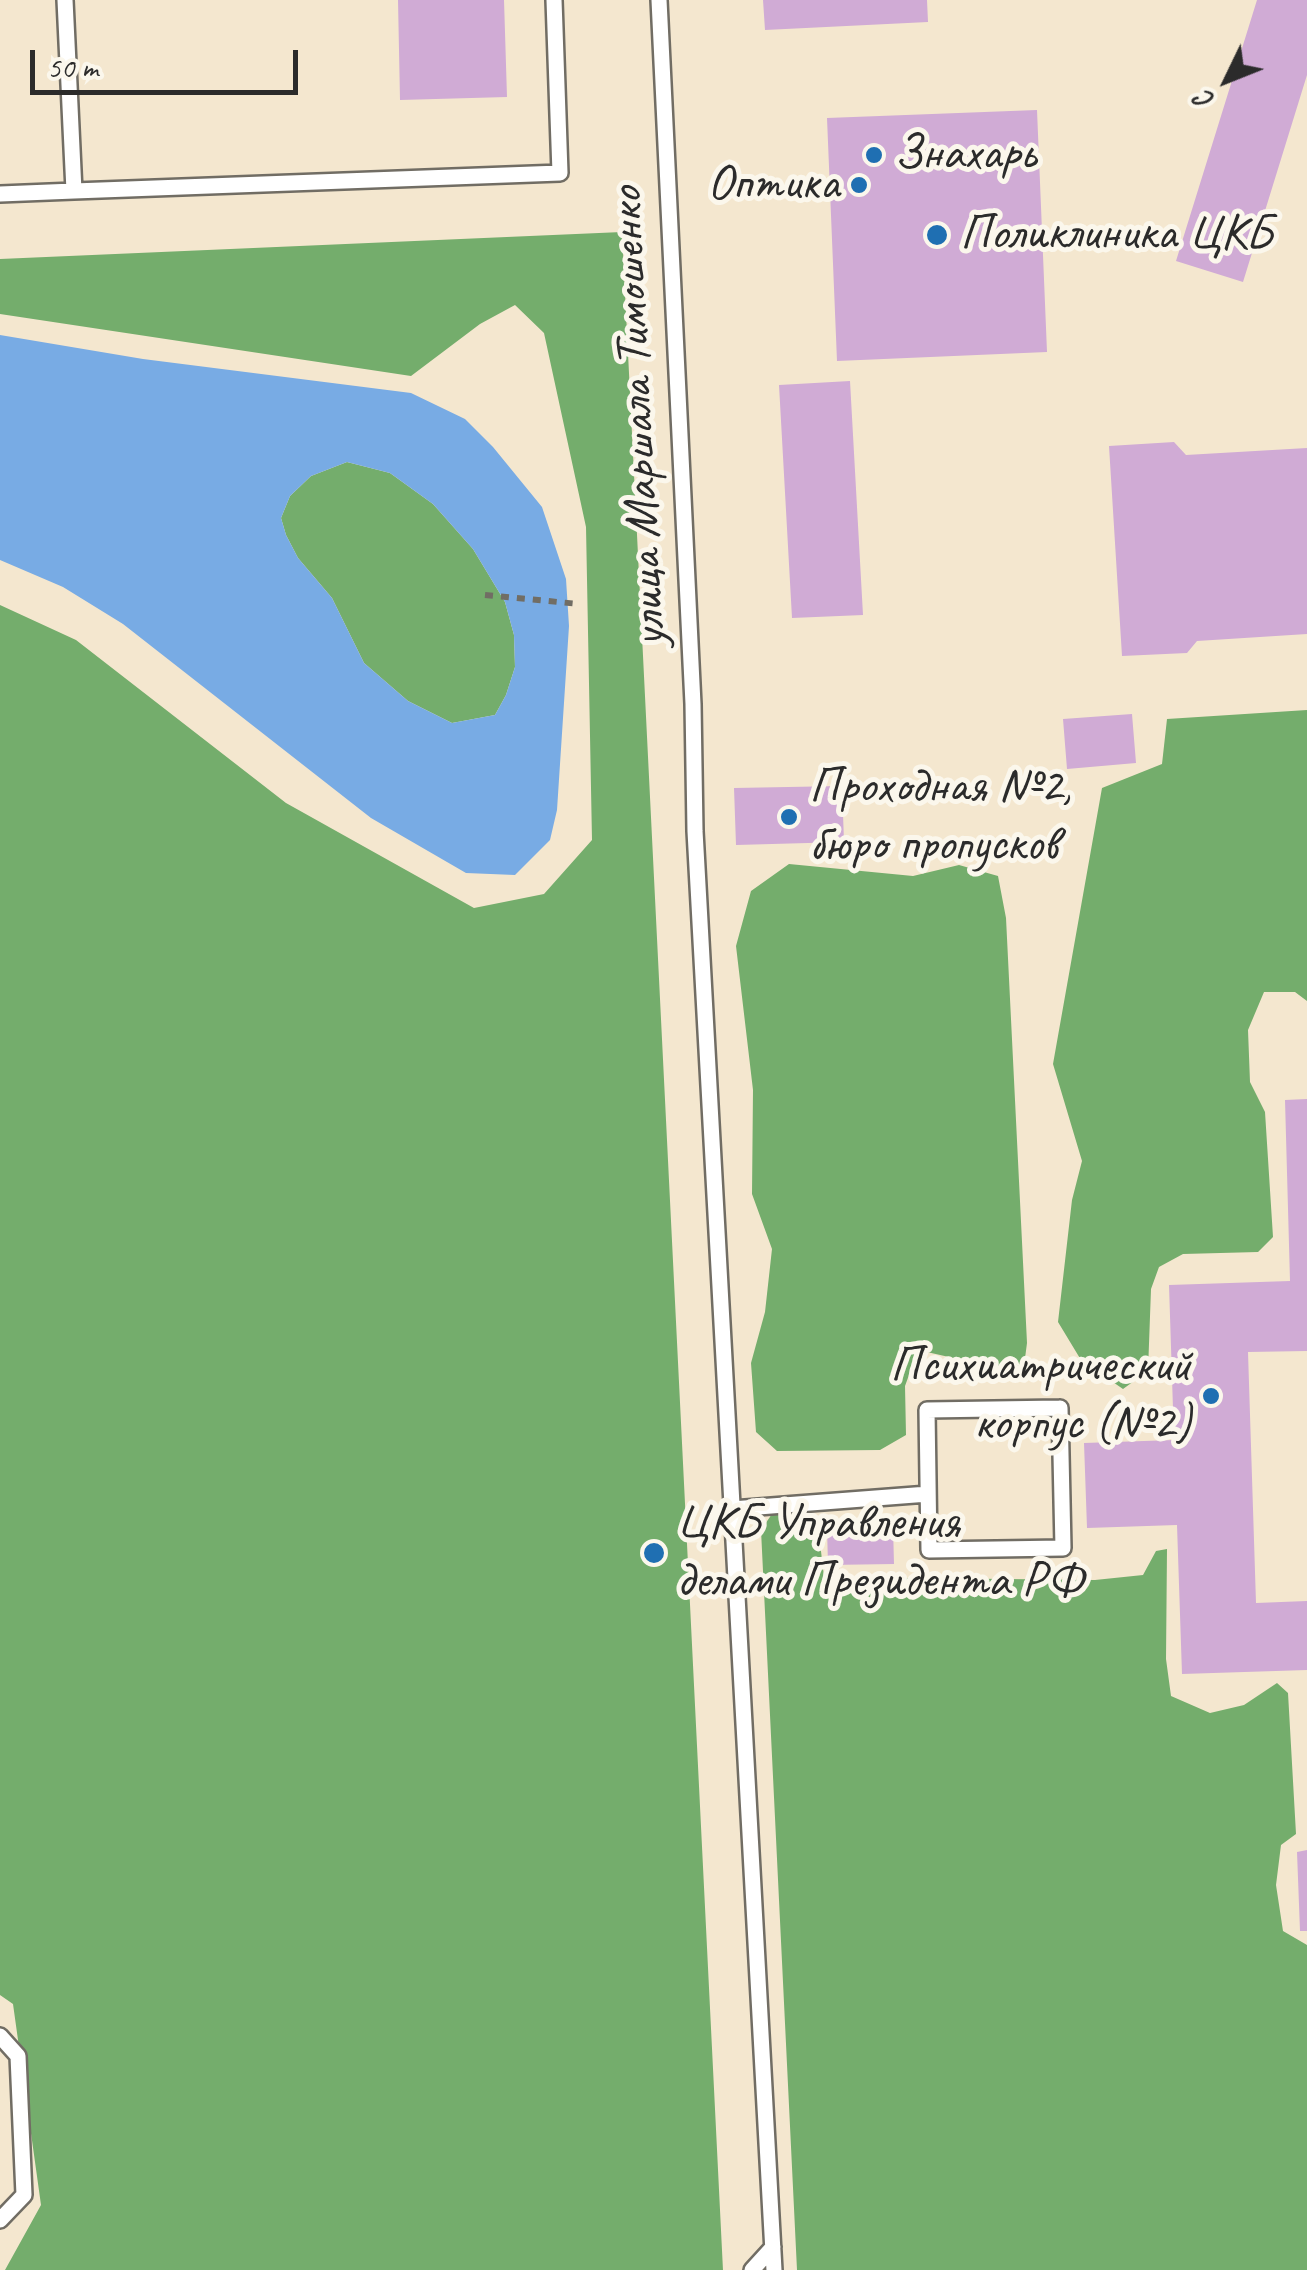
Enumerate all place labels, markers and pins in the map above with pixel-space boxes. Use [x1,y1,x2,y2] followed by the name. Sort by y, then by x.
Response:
[894,125,1036,185] place label: Знахарь
[863,144,885,166] marker: Знахарь
[707,155,839,215] place label: Оптика
[848,174,870,196] marker: Оптика
[960,205,1272,265] place label: Поликлиника ЦКБ
[924,222,950,248] marker: Поликлиника ЦКБ
[809,758,1072,876] place label: Проходная №2, бюро пропусков
[778,806,800,828] marker: Проходная №2, бюро пропусков
[890,1337,1191,1454] place label: Психиатрический корпус (№2)
[1200,1385,1222,1407] marker: Психиатрический корпус (№2)
[676,1494,1083,1612] place label: ЦКБ Управления делами Президента РФ
[641,1540,667,1566] marker: ЦКБ Управления делами Президента РФ

